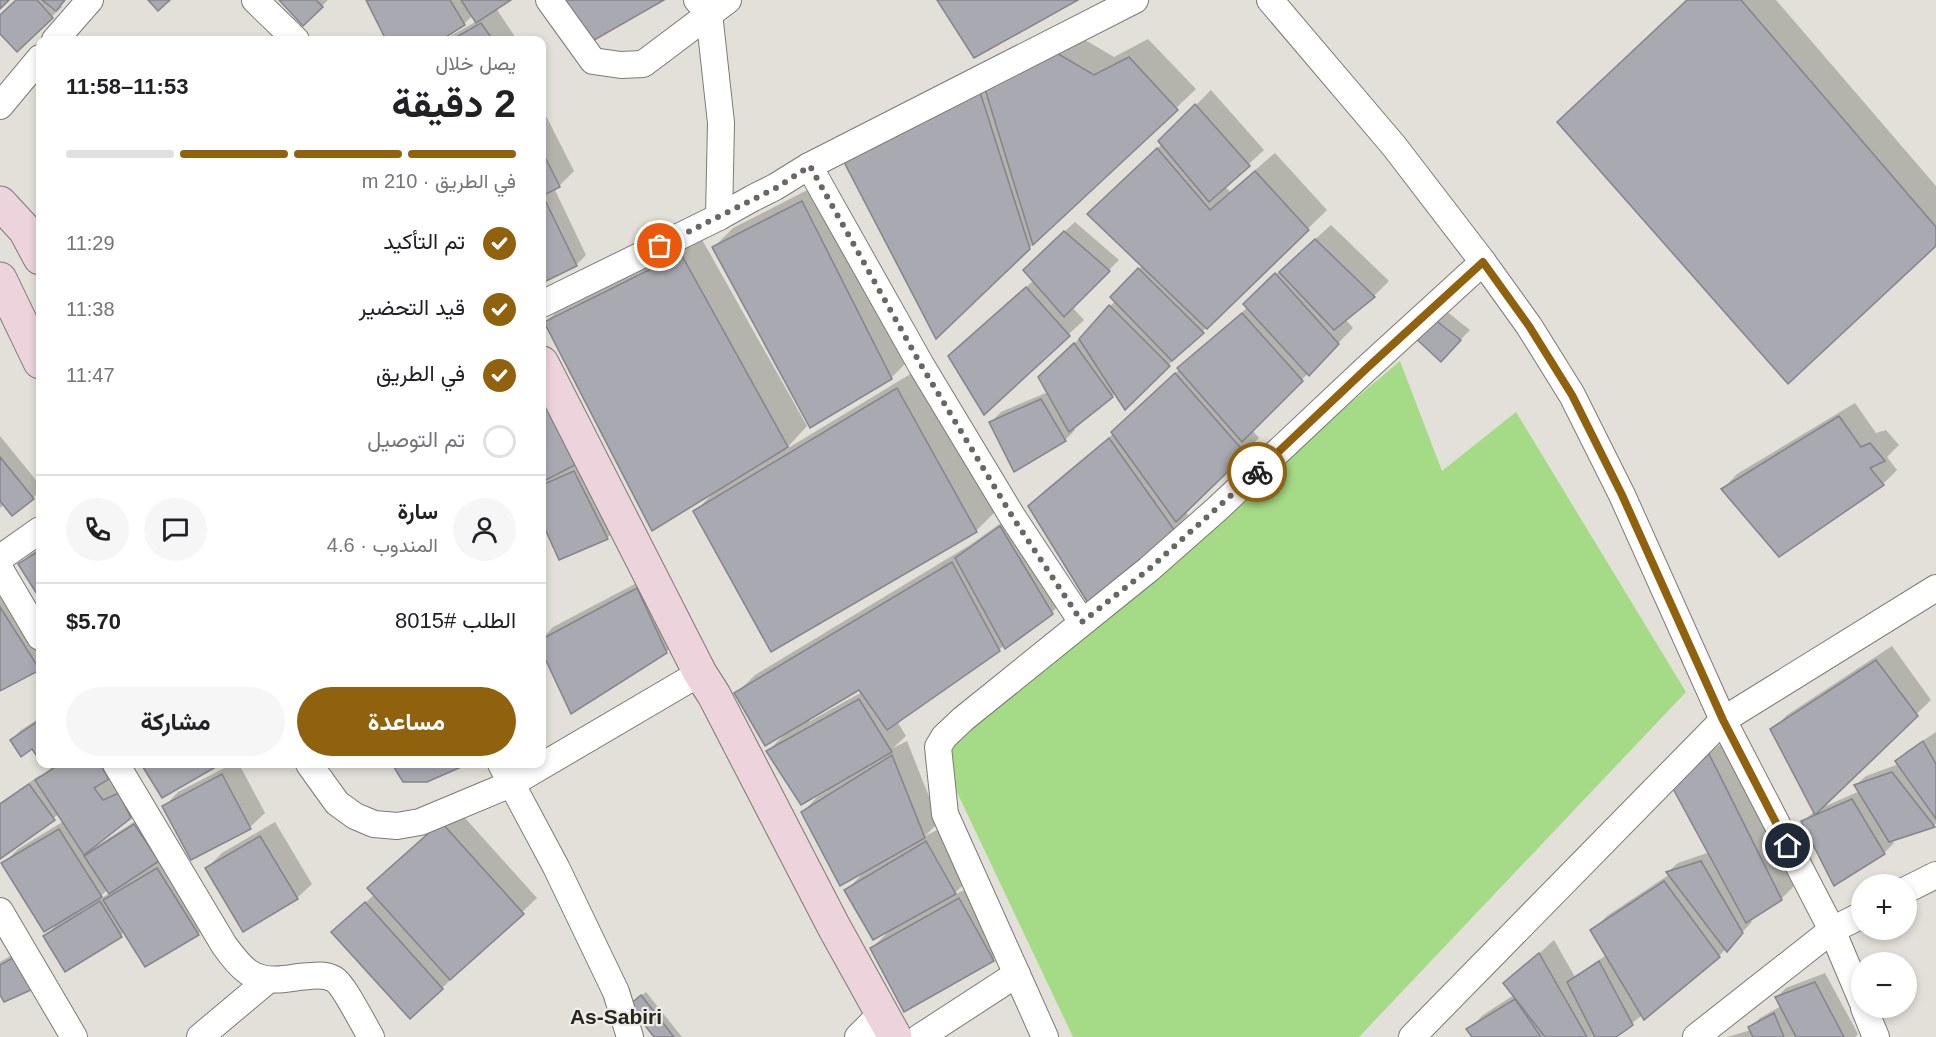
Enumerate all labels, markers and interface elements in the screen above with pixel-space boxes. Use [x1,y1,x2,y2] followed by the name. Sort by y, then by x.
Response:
[435,52,516,74] text: يصل خلال
[66,74,188,99] text: 11:53–11:58
[392,82,516,125] text: 2 دقيقة
[362,170,516,192] text: في الطريق · 210 m
[634,220,685,271] pin
[483,227,516,260] icon: check
[383,229,465,254] text: تم التأكيد
[643,229,676,262] icon: bag
[66,232,115,254] text: 11:29
[483,293,516,326] icon: check
[359,295,465,320] text: قيد التحضير
[66,298,115,320] text: 11:38
[483,359,516,392] icon: check
[376,361,465,386] text: في الطريق
[66,364,115,386] text: 11:47
[367,427,465,452] text: تم التوصيل
[1227,442,1287,502] courier
[1241,456,1274,489] icon: bike
[66,498,129,561] button: phone
[144,498,207,561] button: chat
[453,498,516,561] button: person
[397,499,438,524] text: سارة
[327,534,438,556] text: المندوب · 4.6
[395,608,516,633] text: الطلب #8015
[66,609,121,634] text: $5.70
[66,687,285,756] button: مشاركة
[297,687,516,756] button: مساعدة
[1762,820,1813,871] pin
[1771,829,1804,862] icon: home
[1851,874,1917,1018] map controls
[1851,874,1917,940] button: +
[1851,952,1917,1018] button: −
[570,1005,662,1028] district label: As-Sabiri

